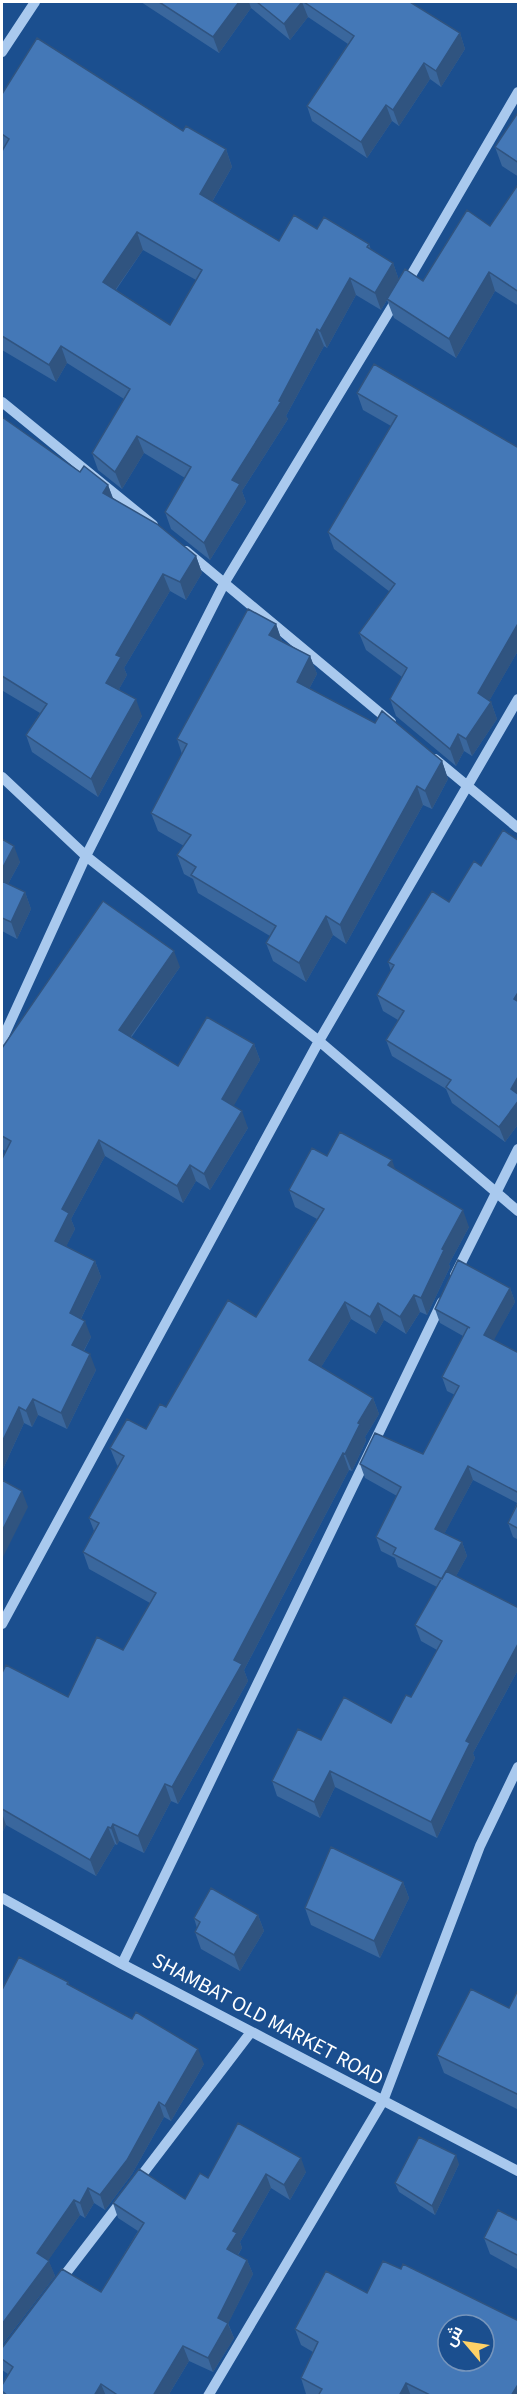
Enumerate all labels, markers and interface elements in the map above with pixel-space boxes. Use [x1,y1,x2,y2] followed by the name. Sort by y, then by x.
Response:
[147,1945,389,2093] street label: SHAMBAT OLD MARKET ROAD
[436,2313,496,2373] north arrow
[439,2322,468,2351] text: ش

